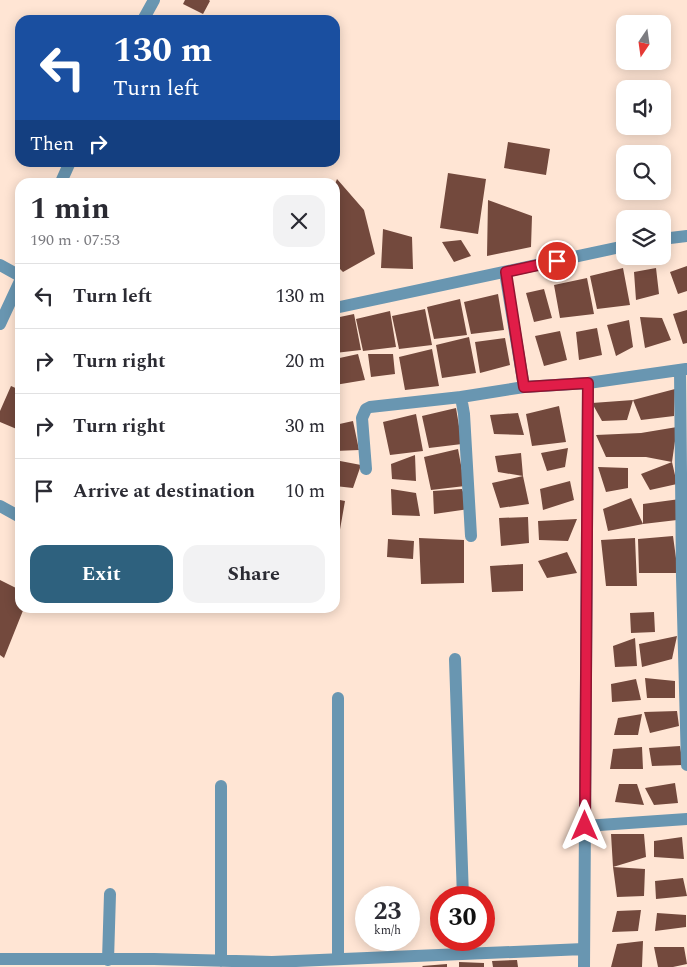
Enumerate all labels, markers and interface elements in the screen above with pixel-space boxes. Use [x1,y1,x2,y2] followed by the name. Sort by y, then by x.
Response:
[616,15,671,70] north arrow
[616,15,671,265] map controls
[113,24,212,77] text: 130 m
[30,35,95,100] icon: left
[113,72,199,105] text: Turn left
[616,80,671,135] button: sound
[30,130,74,159] text: Then
[84,130,112,158] icon: right
[616,145,671,200] button: search
[30,186,110,232] text: 1 min
[273,195,325,247] button: close
[616,210,671,265] button: layers
[30,228,120,252] text: 190 m · 07:53
[536,240,578,282] pin
[543,247,571,275] icon: arrive
[30,282,58,310] icon: left
[73,282,152,311] text: Turn left
[275,282,325,311] text: 130 m
[30,347,58,375] icon: right
[73,347,166,376] text: Turn right
[285,347,325,376] text: 20 m
[30,412,58,440] icon: right
[73,412,166,441] text: Turn right
[285,412,325,441] text: 30 m
[30,477,58,505] icon: arrive
[73,477,255,506] text: Arrive at destination
[285,477,325,506] text: 10 m
[30,545,173,603] button: Exit
[183,545,325,603] button: Share
[558,799,610,851] position arrow
[430,886,495,951] speed limit sign: 30
[373,893,402,931] text: 23
[374,921,401,940] text: km/h

